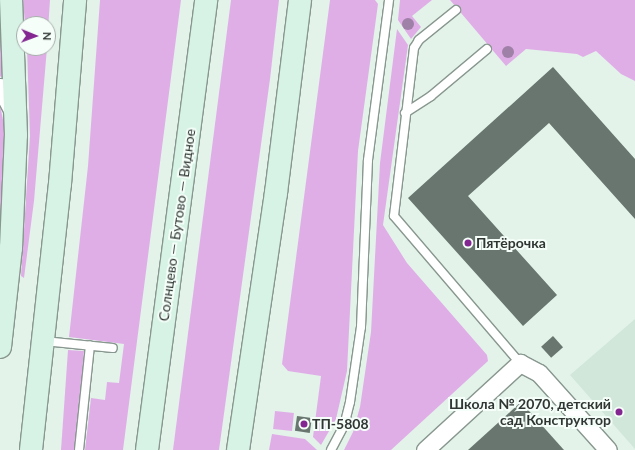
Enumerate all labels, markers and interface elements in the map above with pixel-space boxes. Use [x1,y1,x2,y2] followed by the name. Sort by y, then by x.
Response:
[16,16,56,56] north arrow
[41,32,54,41] text: N
[155,128,199,322] street label: Солнцево — Бутово — Видное
[476,235,546,251] place label: Пятёрочка
[463,238,473,248] marker: Пятёрочка
[449,396,611,428] place label: Школа № 2070, детский сад Конструктор
[614,407,624,417] marker: Школа № 2070, детский сад Конструктор
[312,416,369,432] place label: ТП-5808
[299,419,309,429] marker: ТП-5808

